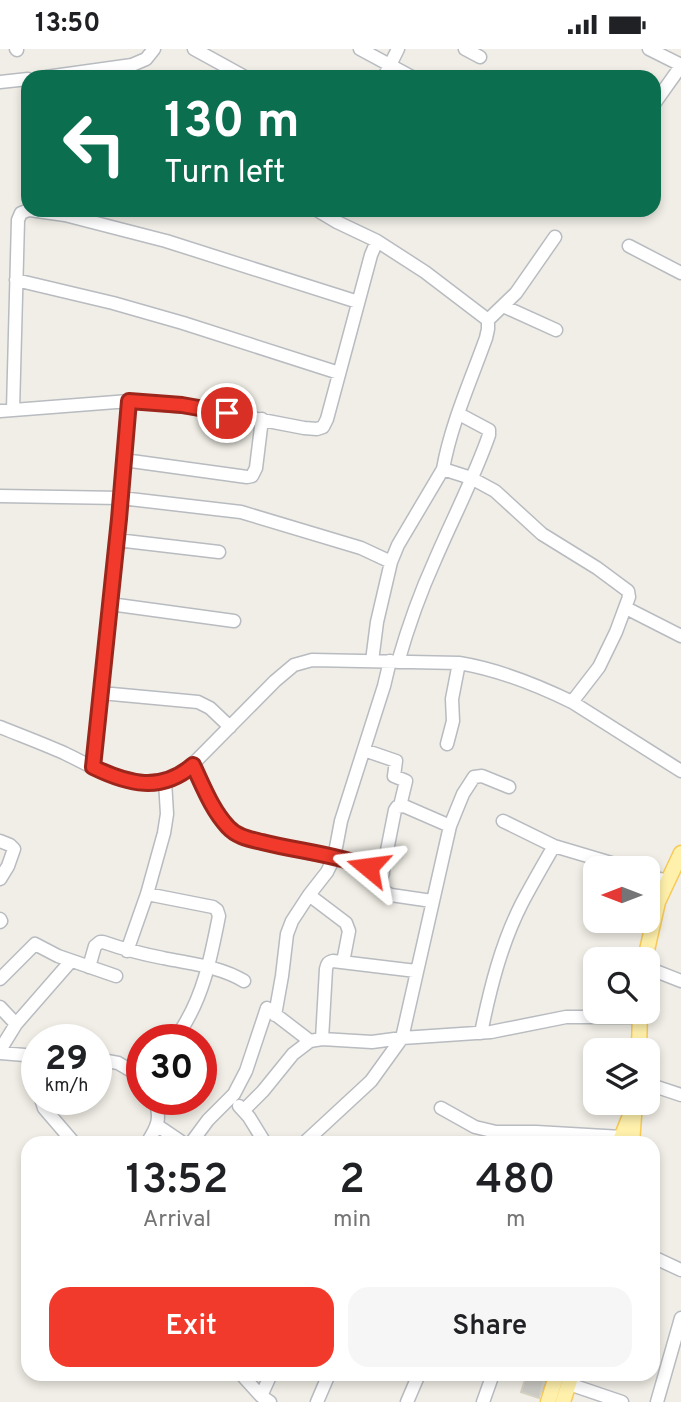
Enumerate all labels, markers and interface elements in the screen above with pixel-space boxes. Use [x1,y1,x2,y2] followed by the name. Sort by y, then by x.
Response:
[35,8,100,41] text: 13:50
[164,93,300,155] text: 130 m
[49,98,140,189] icon: left
[164,154,285,194] text: Turn left
[197,383,257,443] pin
[208,394,246,432] icon: arrive
[331,830,405,904] position arrow
[583,856,660,933] north arrow
[583,856,660,1115] map controls
[583,947,660,1024] button: search
[126,1024,217,1115] speed limit sign: 30
[45,1038,88,1082] text: 29
[583,1038,660,1115] button: layers
[45,1075,88,1098] text: km/h
[126,1155,229,1208] text: 13:52
[339,1155,365,1208] text: 2
[476,1155,556,1208] text: 480
[143,1206,211,1235] text: Arrival
[333,1206,371,1235] text: min
[506,1206,525,1235] text: m
[49,1287,334,1367] button: Exit
[348,1287,632,1367] button: Share

